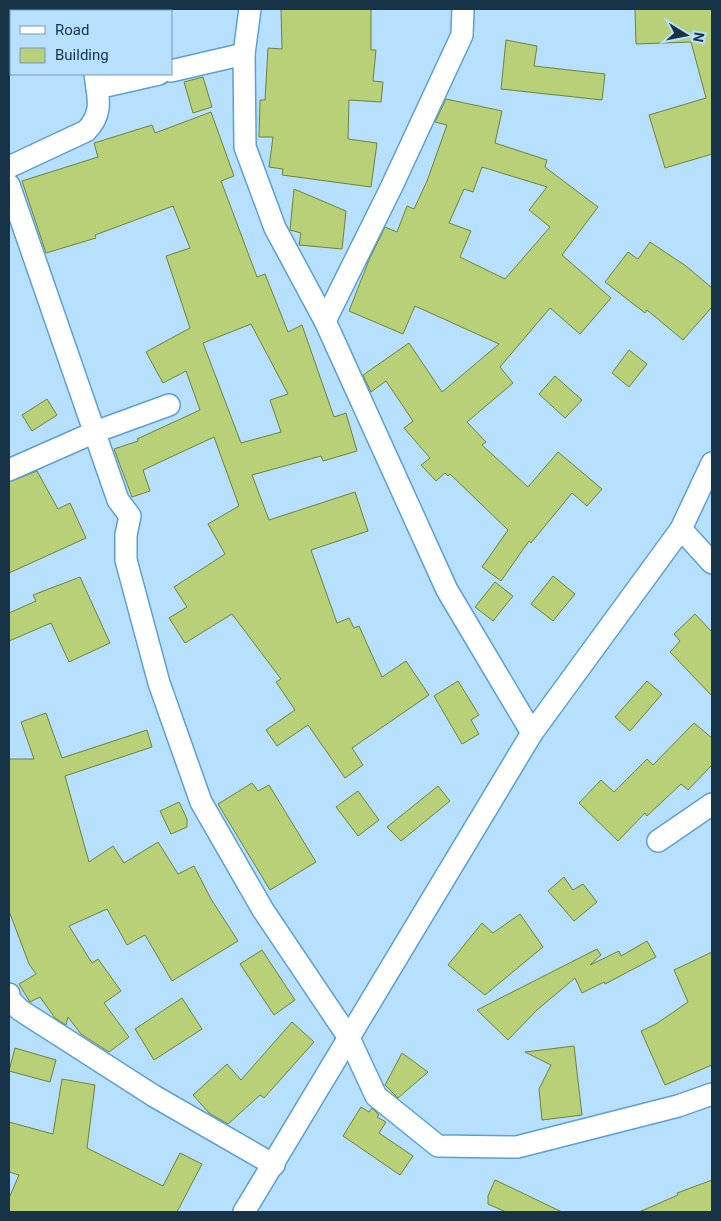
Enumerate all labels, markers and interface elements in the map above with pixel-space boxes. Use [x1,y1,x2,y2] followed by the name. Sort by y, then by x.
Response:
[10,10,172,75] legend
[661,10,711,60] north arrow
[55,21,89,39] text: Road
[690,31,708,44] text: N
[55,46,109,64] text: Building

